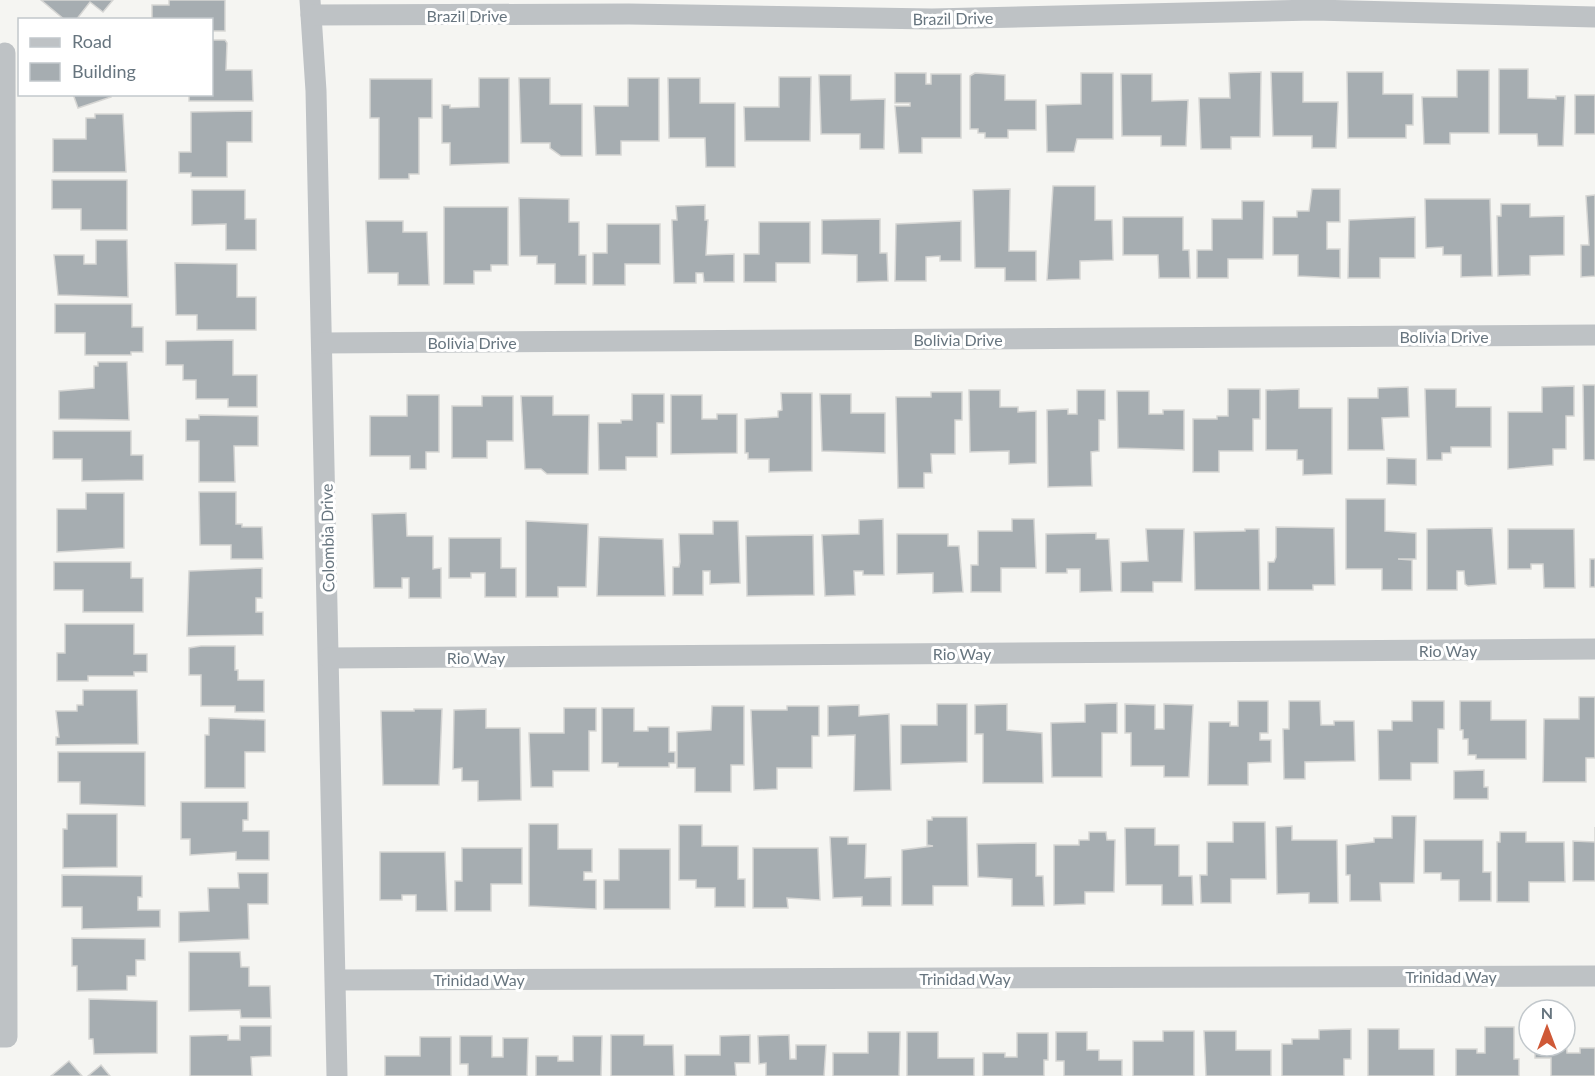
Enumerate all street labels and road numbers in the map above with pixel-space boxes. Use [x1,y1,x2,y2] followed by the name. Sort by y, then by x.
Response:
[427,6,507,25] street label: Brazil Drive
[912,8,994,28] street label: Brazil Drive
[1399,327,1489,346] street label: Bolivia Drive
[913,330,1003,349] street label: Bolivia Drive
[427,333,517,352] street label: Bolivia Drive
[317,484,337,592] street label: Colombia Drive
[1419,641,1478,660] street label: Rio Way
[933,644,992,663] street label: Rio Way
[447,648,506,667] street label: Rio Way
[1405,967,1498,986] street label: Trinidad Way
[919,969,1012,988] street label: Trinidad Way
[433,970,526,989] street label: Trinidad Way

